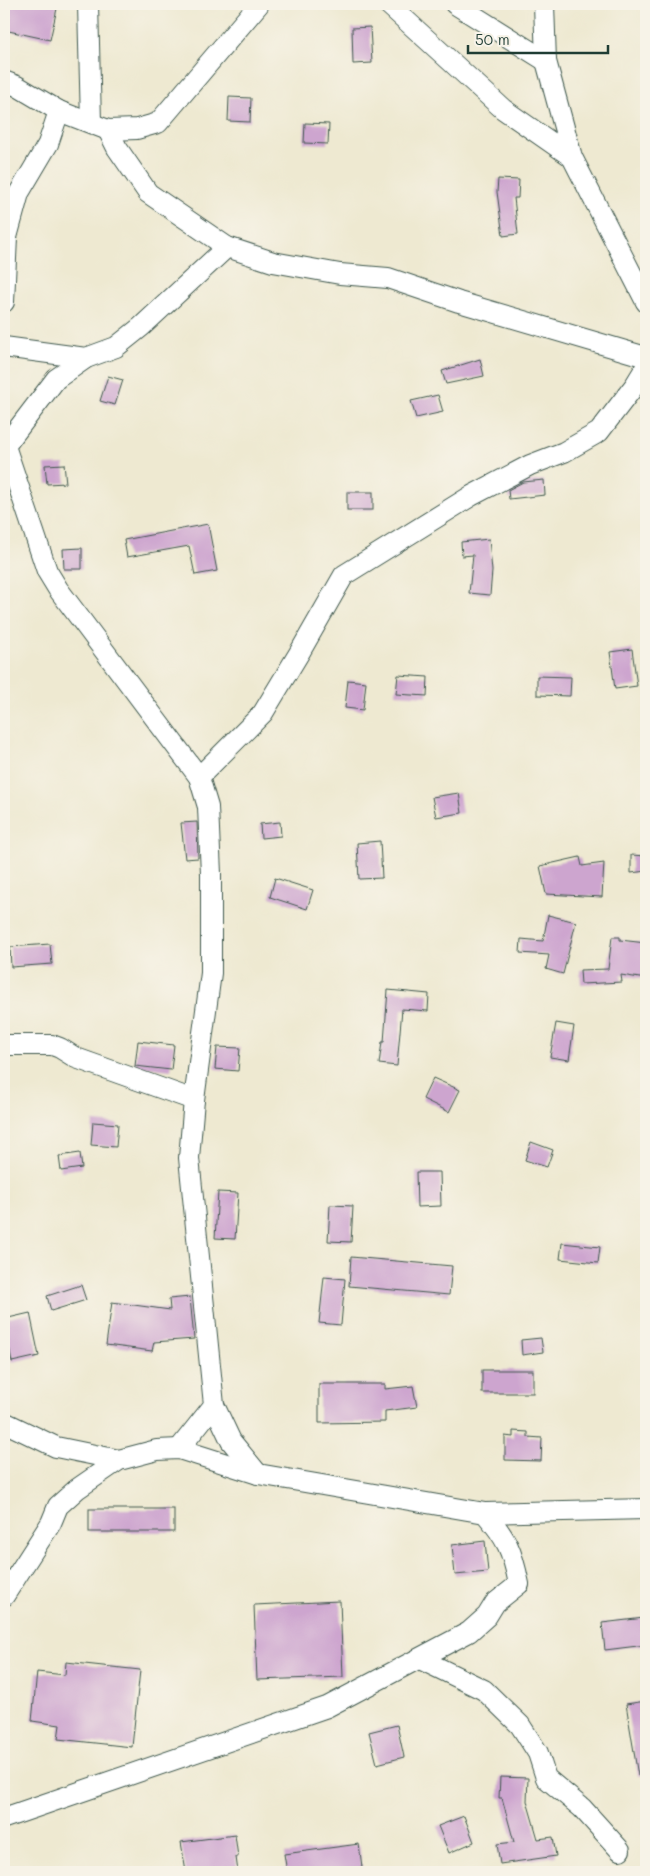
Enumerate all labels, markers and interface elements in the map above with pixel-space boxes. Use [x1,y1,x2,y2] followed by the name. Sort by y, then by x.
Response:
[468,22,608,54] scale bar
[475,29,510,49] text: 50 m

